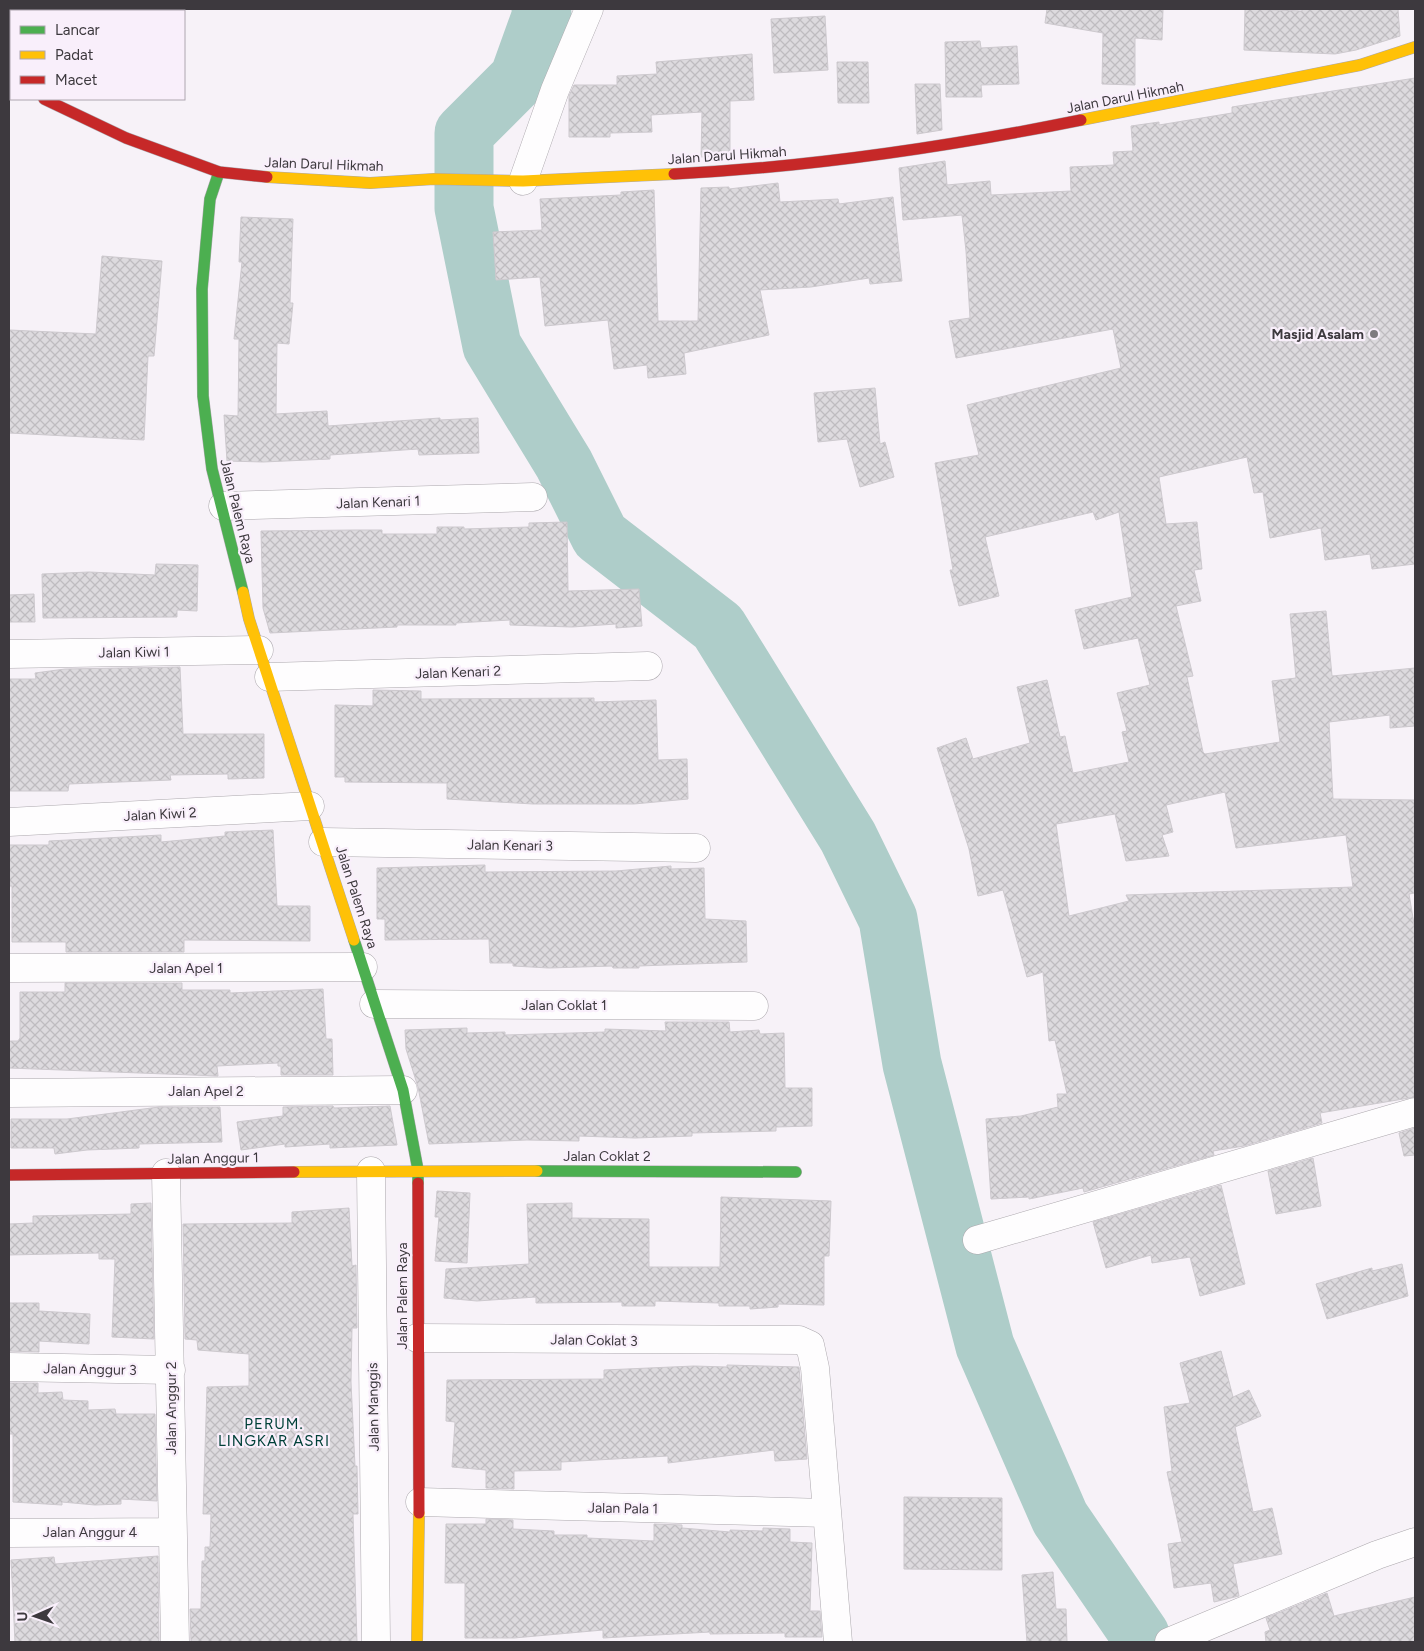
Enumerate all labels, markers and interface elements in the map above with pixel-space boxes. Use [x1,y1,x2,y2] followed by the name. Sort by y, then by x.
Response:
[10,10,185,100] legend
[55,21,100,39] text: Lancar
[55,46,94,64] text: Padat
[55,71,98,89] text: Macet
[1065,78,1185,117] street label: Jalan Darul Hikmah
[667,143,787,168] street label: Jalan Darul Hikmah
[264,154,384,175] street label: Jalan Darul Hikmah
[1272,326,1364,343] place label: Masjid Asalam
[1368,328,1380,340] marker: Masjid Asalam
[216,457,259,565] street label: Jalan Palem Raya
[336,493,420,512] street label: Jalan Kenari 1
[98,643,170,662] street label: Jalan Kiwi 1
[415,663,501,682] street label: Jalan Kenari 2
[123,804,197,825] street label: Jalan Kiwi 2
[467,836,553,855] street label: Jalan Kenari 3
[332,844,381,951] street label: Jalan Palem Raya
[149,960,223,977] street label: Jalan Apel 1
[521,997,607,1014] street label: Jalan Coklat 1
[168,1083,244,1100] street label: Jalan Apel 2
[563,1148,651,1165] street label: Jalan Coklat 2
[167,1149,259,1168] street label: Jalan Anggur 1
[394,1242,411,1350] street label: Jalan Palem Raya
[550,1331,638,1350] street label: Jalan Coklat 3
[43,1360,137,1379] street label: Jalan Anggur 3
[163,1361,180,1455] street label: Jalan Anggur 2
[364,1362,383,1452] street label: Jalan Manggis
[218,1415,330,1450] district label: PERUM. LINGKAR ASRI
[588,1499,658,1518] street label: Jalan Pala 1
[43,1524,137,1541] street label: Jalan Anggur 4
[10,1591,60,1641] north arrow
[14,1611,31,1622] text: U

